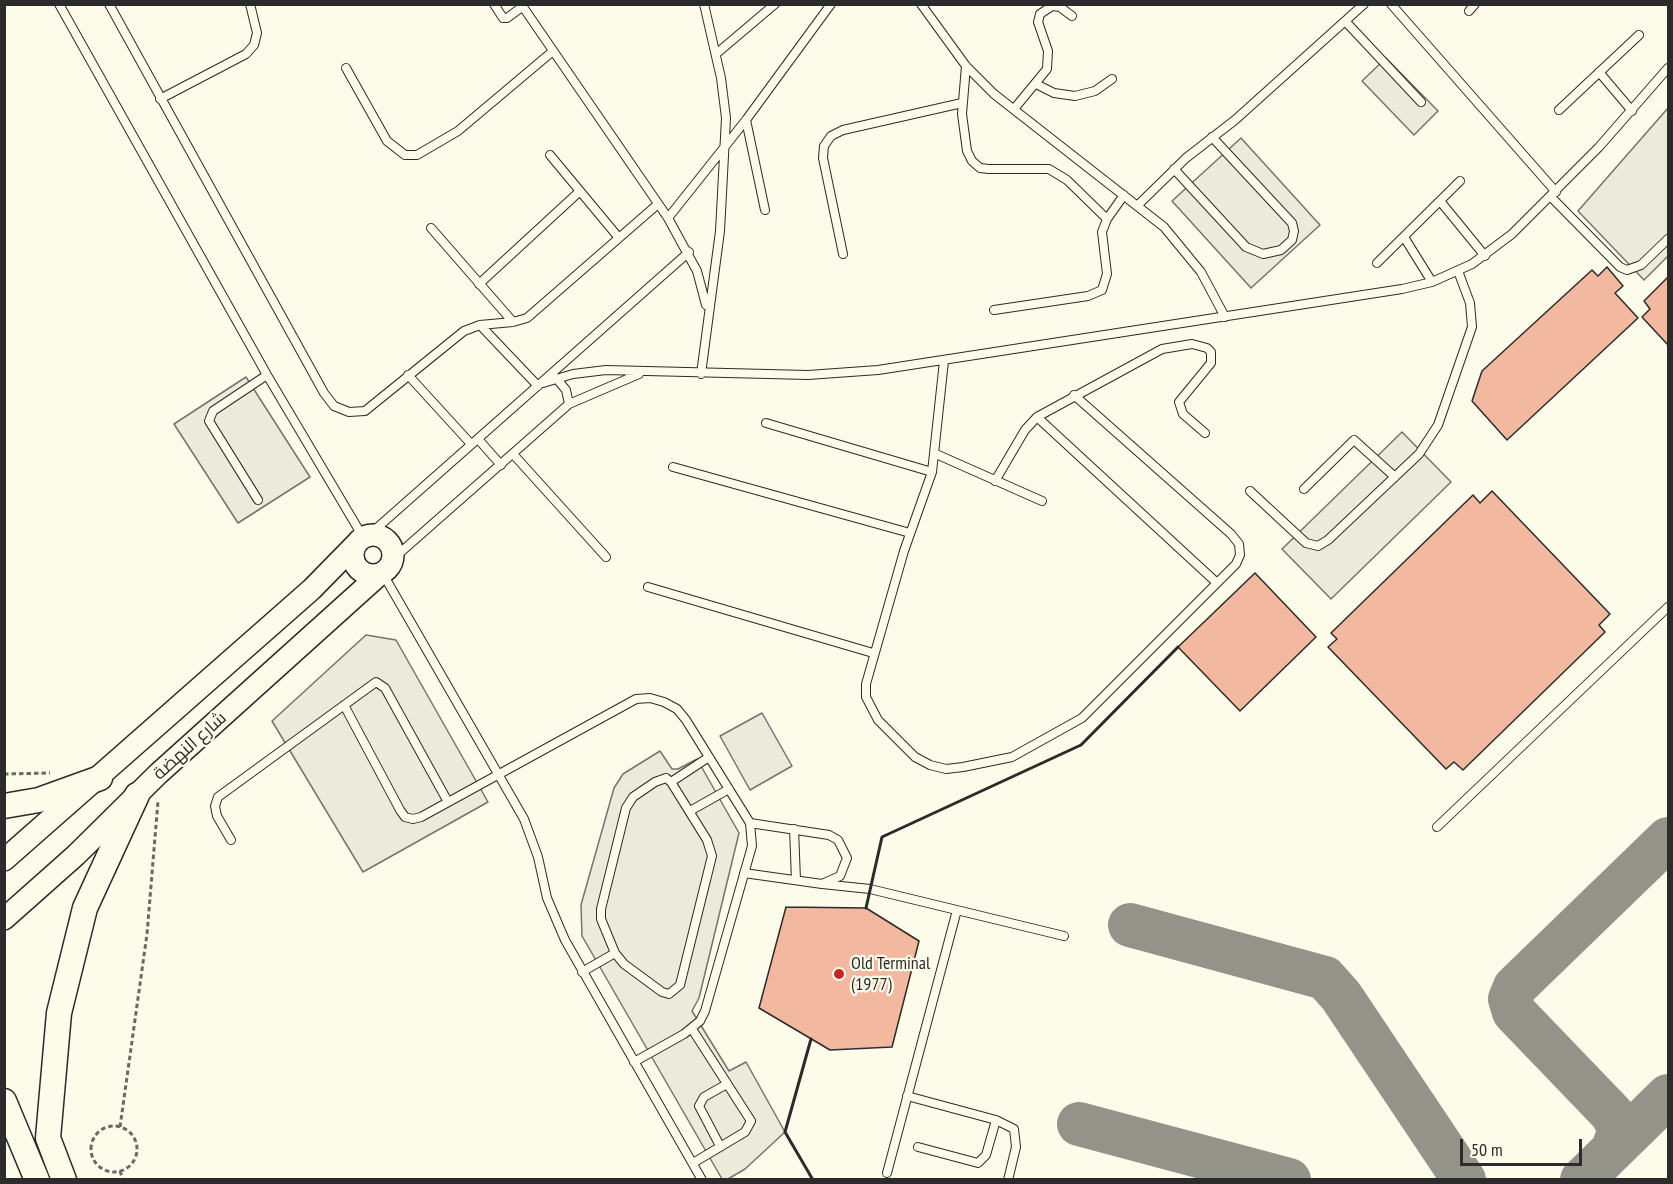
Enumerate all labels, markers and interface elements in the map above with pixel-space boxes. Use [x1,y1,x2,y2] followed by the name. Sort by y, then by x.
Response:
[149,707,231,785] street label: شارع النهضة
[851,953,930,996] place label: Old Terminal (1977)
[832,967,846,981] marker: Old Terminal (1977)
[1463,1127,1584,1165] scale bar
[1471,1138,1503,1161] text: 50 m

